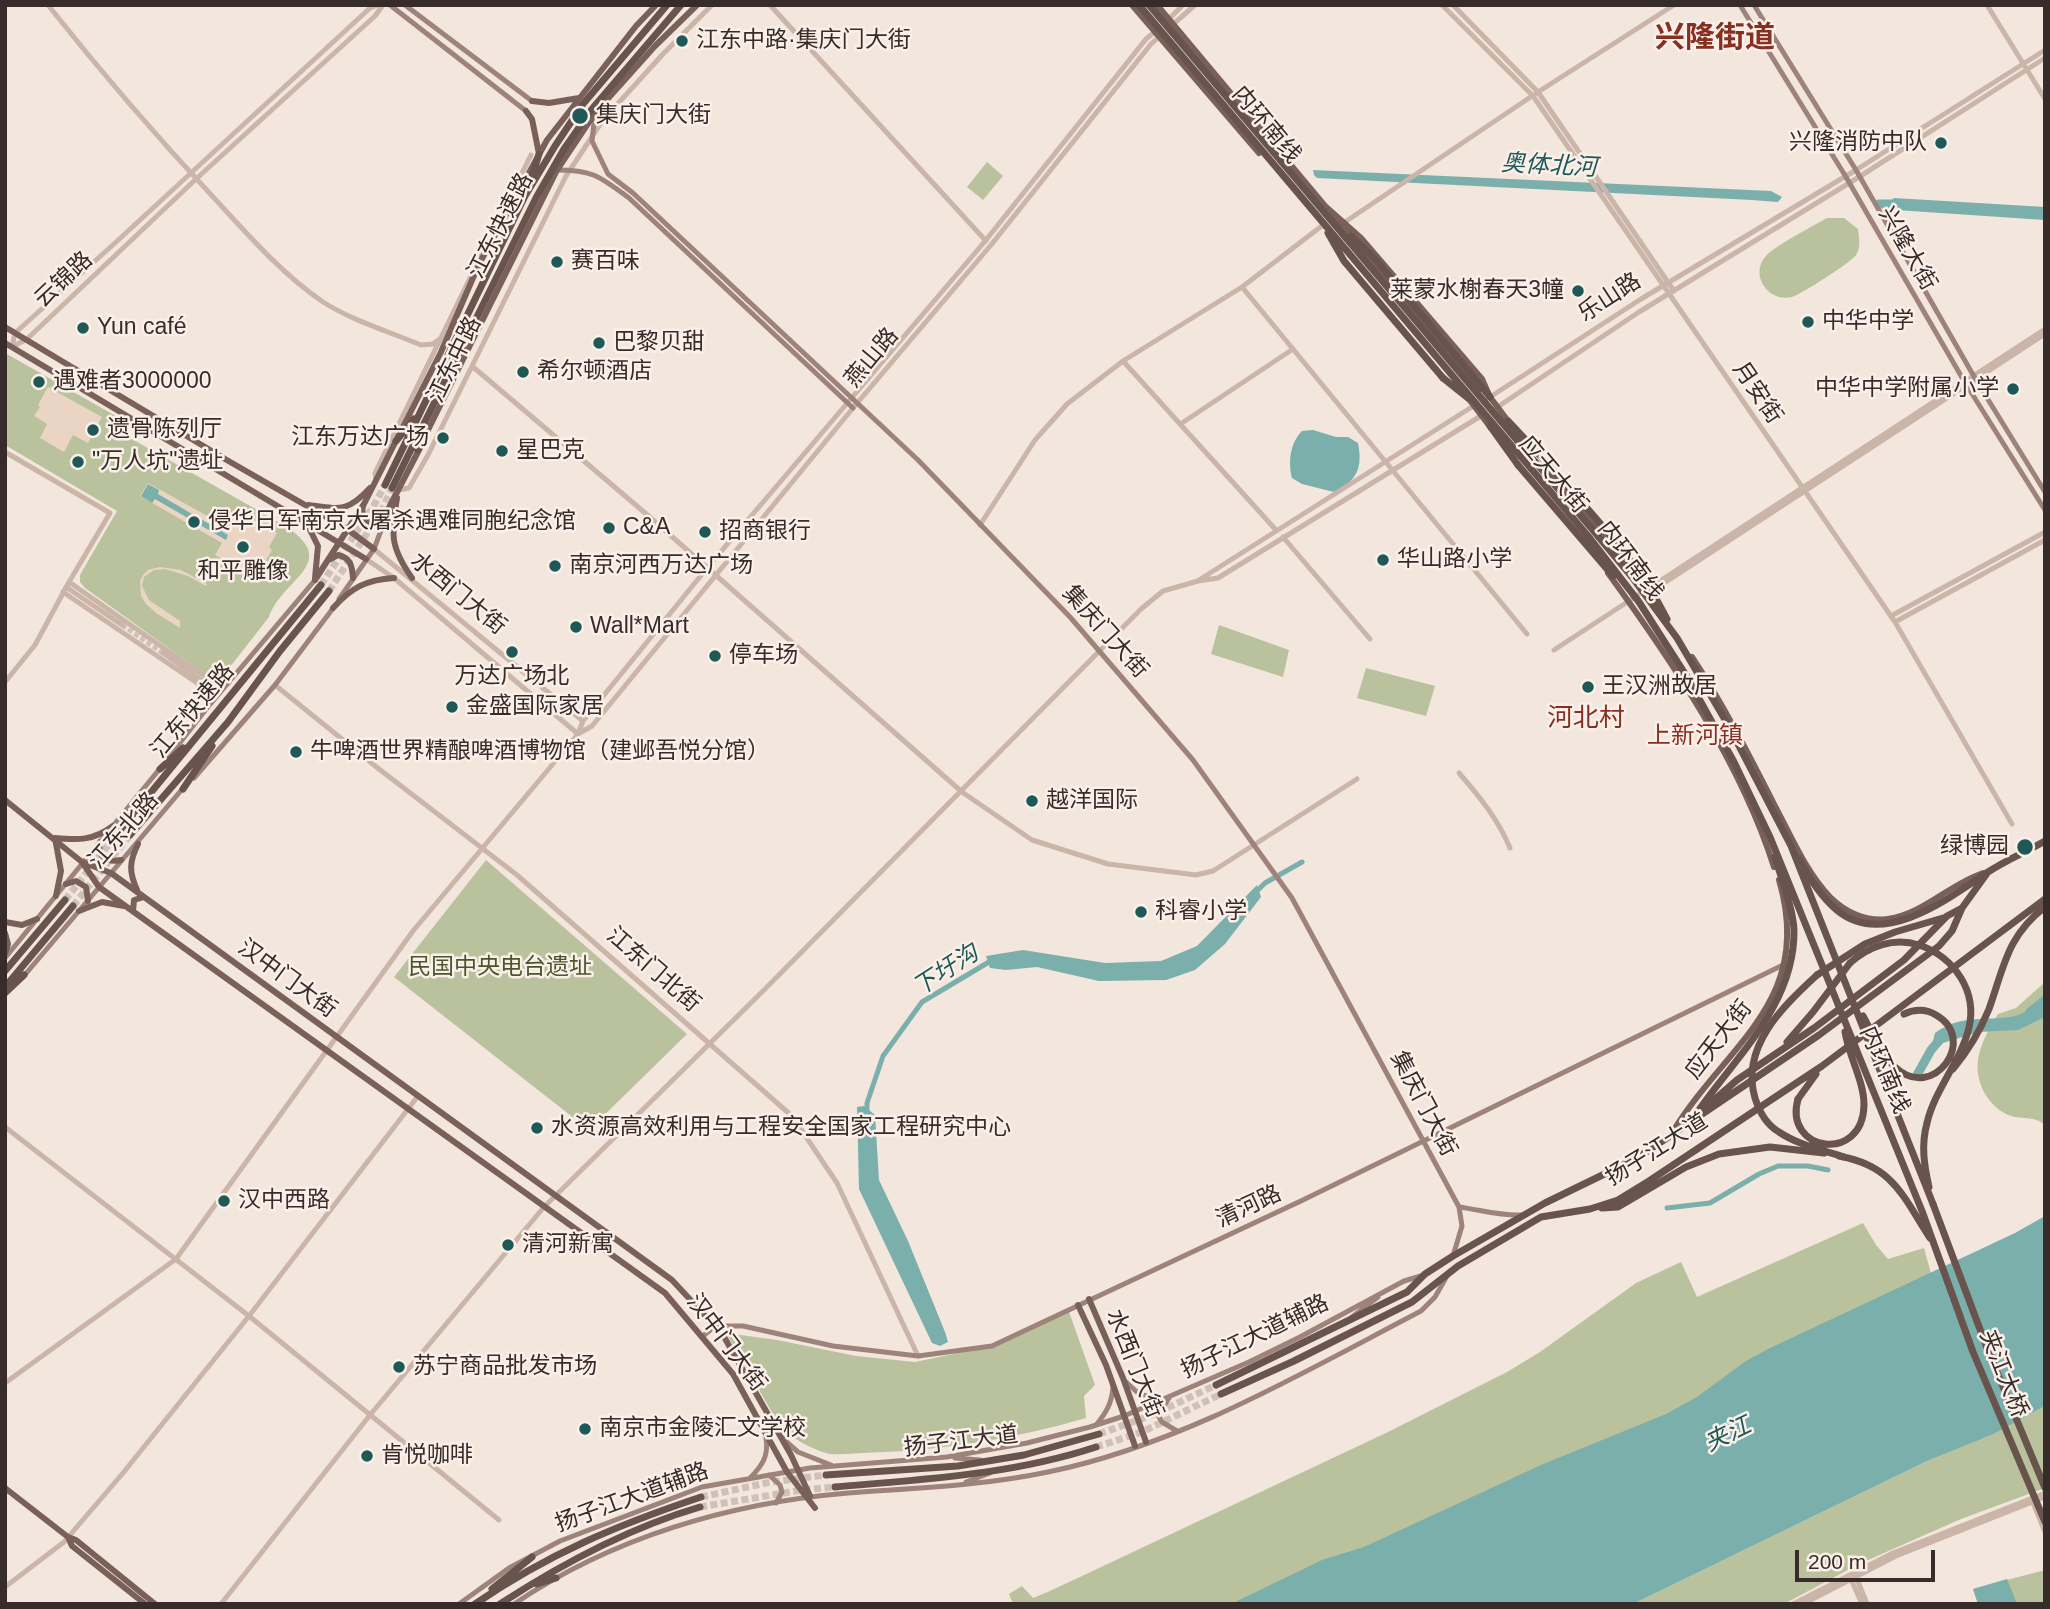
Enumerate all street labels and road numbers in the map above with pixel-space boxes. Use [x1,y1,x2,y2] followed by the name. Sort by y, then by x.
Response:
[1226,81,1306,169] street label: 内环南线
[463,169,539,283] street label: 江东快速路
[1872,202,1942,296] street label: 兴隆大街
[29,246,99,314] street label: 云锦路
[1574,268,1646,328] street label: 乐山路
[422,313,488,407] street label: 江东中路
[839,323,905,393] street label: 燕山路
[1726,357,1788,429] street label: 月安街
[1513,431,1593,519] street label: 应天大街
[1591,516,1669,606] street label: 内环南线
[405,547,511,641] street label: 水西门大街
[1056,580,1154,684] street label: 集庆门大街
[145,658,241,764] street label: 江东快速路
[83,787,165,875] street label: 江东北路
[601,922,705,1018] street label: 江东门北街
[232,934,342,1024] street label: 汉中门大街
[1680,995,1758,1085] street label: 应天大街
[1853,1022,1915,1118] street label: 内环南线
[1384,1047,1462,1161] street label: 集庆门大街
[1601,1108,1713,1192] street label: 扬子江大道
[1212,1180,1286,1234] street label: 清河路
[680,1289,772,1397] street label: 汉中门大街
[1177,1289,1333,1385] street label: 扬子江大道辅路
[1100,1306,1168,1422] street label: 水西门大街
[1973,1326,2033,1422] street label: 夹江大桥
[902,1421,1020,1463] street label: 扬子江大道
[552,1457,712,1539] street label: 扬子江大道辅路

